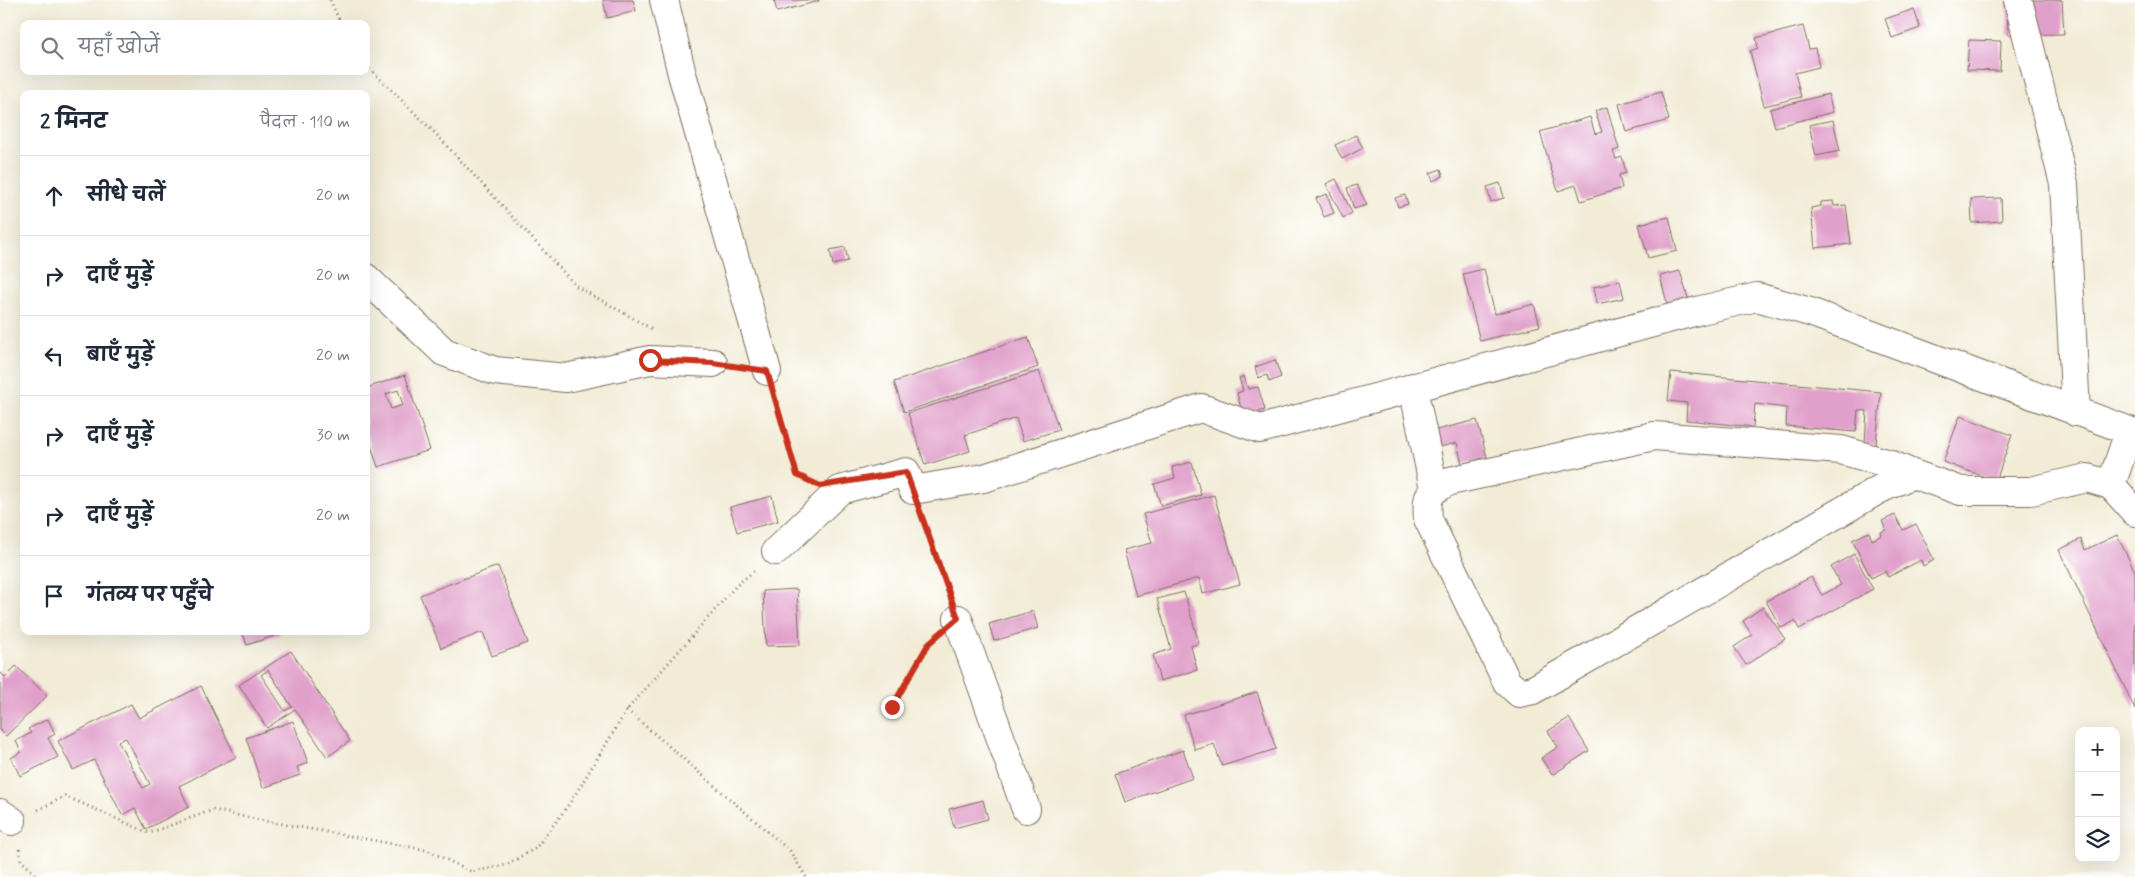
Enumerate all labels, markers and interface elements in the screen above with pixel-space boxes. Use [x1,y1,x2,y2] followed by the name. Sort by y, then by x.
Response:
[20,20,370,75] search box
[38,34,66,62] icon: search
[78,35,160,60] text: यहाँ खोजें
[40,108,107,136] text: 2 मिनट
[260,112,350,133] text: पैदल · 110 m
[40,182,68,210] icon: ahead
[87,183,165,208] text: सीधे चलें
[316,185,350,206] text: 20 m
[40,262,68,290] icon: right
[87,263,153,288] text: दाएँ मुड़ें
[316,265,350,286] text: 20 m
[40,342,68,370] icon: left
[87,343,154,368] text: बाएँ मुड़ें
[316,345,350,366] text: 20 m
[639,349,662,372] route start
[40,422,68,450] icon: right
[87,423,153,448] text: दाएँ मुड़ें
[317,425,350,446] text: 30 m
[40,502,68,530] icon: right
[87,503,153,528] text: दाएँ मुड़ें
[316,505,350,526] text: 20 m
[40,582,68,610] icon: arrive
[87,583,213,608] text: गंतव्य पर पहुँचे
[881,696,904,719] route end
[2075,727,2120,862] map controls
[2075,727,2120,772] button: +
[2075,772,2120,817] button: −
[2075,817,2120,862] button: layers

